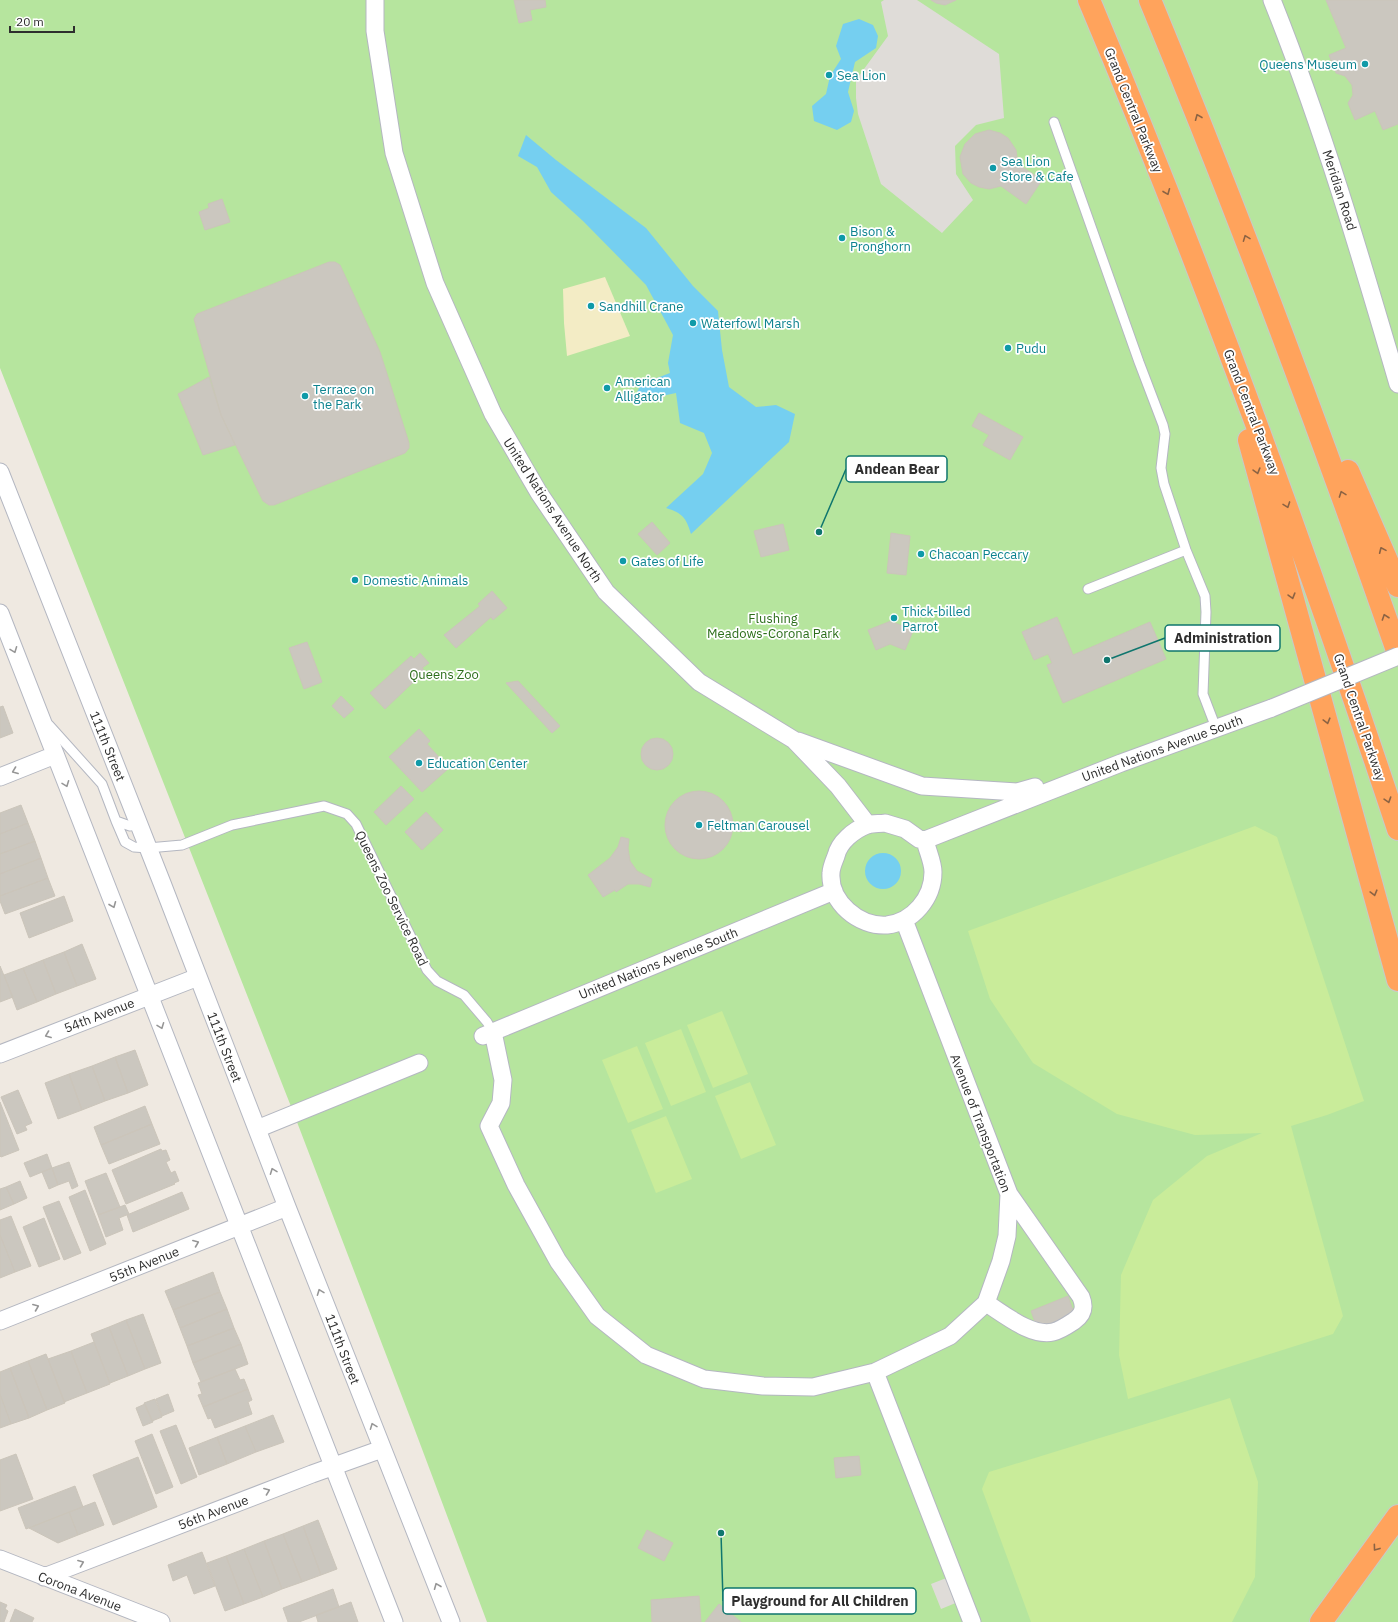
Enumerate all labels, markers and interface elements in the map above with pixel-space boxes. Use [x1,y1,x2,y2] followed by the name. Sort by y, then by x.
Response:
[10,8,74,34] scale bar
[16,14,44,29] text: 20 m
[1101,45,1167,176] street label: Grand Central Parkway
[1259,56,1357,73] place label: Queens Museum
[1360,59,1370,69] marker: Queens Museum
[837,67,886,84] place label: Sea Lion
[824,70,834,80] marker: Sea Lion
[1195,113,1203,120] one-way arrow
[1318,148,1361,233] street label: Meridian Road
[1001,153,1074,185] place label: Sea Lion Store & Cafe
[988,163,998,173] marker: Sea Lion Store & Cafe
[1163,188,1171,195] one-way arrow
[850,223,911,255] place label: Bison & Pronghorn
[837,233,847,243] marker: Bison & Pronghorn
[1243,234,1251,241] one-way arrow
[599,298,683,315] place label: Sandhill Crane
[586,301,596,311] marker: Sandhill Crane
[701,315,800,332] place label: Waterfowl Marsh
[688,318,698,328] marker: Waterfowl Marsh
[1016,340,1046,357] place label: Pudu
[1003,343,1013,353] marker: Pudu
[1220,347,1284,478] street label: Grand Central Parkway
[615,373,671,405] place label: American Alligator
[313,381,375,413] place label: Terrace on the Park
[602,383,612,393] marker: American Alligator
[300,391,310,401] marker: Terrace on the Park
[499,435,606,586] street label: United Nations Avenue North
[846,456,947,482] callout: Andean Bear
[855,460,940,478] text: Andean Bear
[1252,467,1261,474] one-way arrow
[1338,491,1346,498] one-way arrow
[1282,502,1290,509] one-way arrow
[929,546,1029,563] place label: Chacoan Peccary
[1379,547,1387,554] one-way arrow
[916,549,926,559] marker: Chacoan Peccary
[631,553,704,570] place label: Gates of Life
[618,556,628,566] marker: Gates of Life
[363,572,468,589] place label: Domestic Animals
[350,575,360,585] marker: Domestic Animals
[1287,592,1296,599] one-way arrow
[902,603,971,635] place label: Thick-billed Parrot
[707,610,839,642] park label: Flushing Meadows-Corona Park
[889,613,899,623] marker: Thick-billed Parrot
[1381,613,1390,620] one-way arrow
[1165,625,1280,651] callout: Administration
[1174,629,1272,647] text: Administration
[10,646,18,653] one-way arrow
[1330,651,1389,784] street label: Grand Central Parkway
[409,666,479,683] park label: Queens Zoo
[86,709,129,784] street label: 111th Street
[1079,711,1245,786] street label: United Nations Avenue South
[1322,717,1331,724] one-way arrow
[427,755,528,772] place label: Education Center
[414,758,424,768] marker: Education Center
[11,767,18,775] one-way arrow
[62,780,70,787] one-way arrow
[1384,797,1392,804] one-way arrow
[707,817,810,834] place label: Feltman Carousel
[694,820,704,830] marker: Feltman Carousel
[351,828,432,969] street label: Queens Zoo Service Road
[1370,890,1378,896] one-way arrow
[109,902,117,909] one-way arrow
[576,924,740,1003] street label: United Nations Avenue South
[62,994,137,1037] street label: 54th Avenue
[203,1010,246,1085] street label: 111th Street
[157,1023,165,1030] one-way arrow
[44,1031,51,1039] one-way arrow
[946,1052,1015,1195] street label: Avenue of Transportation
[270,1167,278,1174] one-way arrow
[193,1240,200,1248] one-way arrow
[107,1243,182,1286] street label: 55th Avenue
[317,1288,325,1295] one-way arrow
[33,1303,40,1311] one-way arrow
[321,1312,364,1387] street label: 111th Street
[370,1423,378,1430] one-way arrow
[264,1488,271,1496] one-way arrow
[176,1491,251,1534] street label: 56th Avenue
[1373,1544,1380,1551] one-way arrow
[77,1559,84,1567] one-way arrow
[36,1568,124,1615] street label: Corona Avenue
[433,1582,441,1589] one-way arrow
[723,1588,916,1614] callout: Playground for All Children
[731,1592,909,1610] text: Playground for All Children

